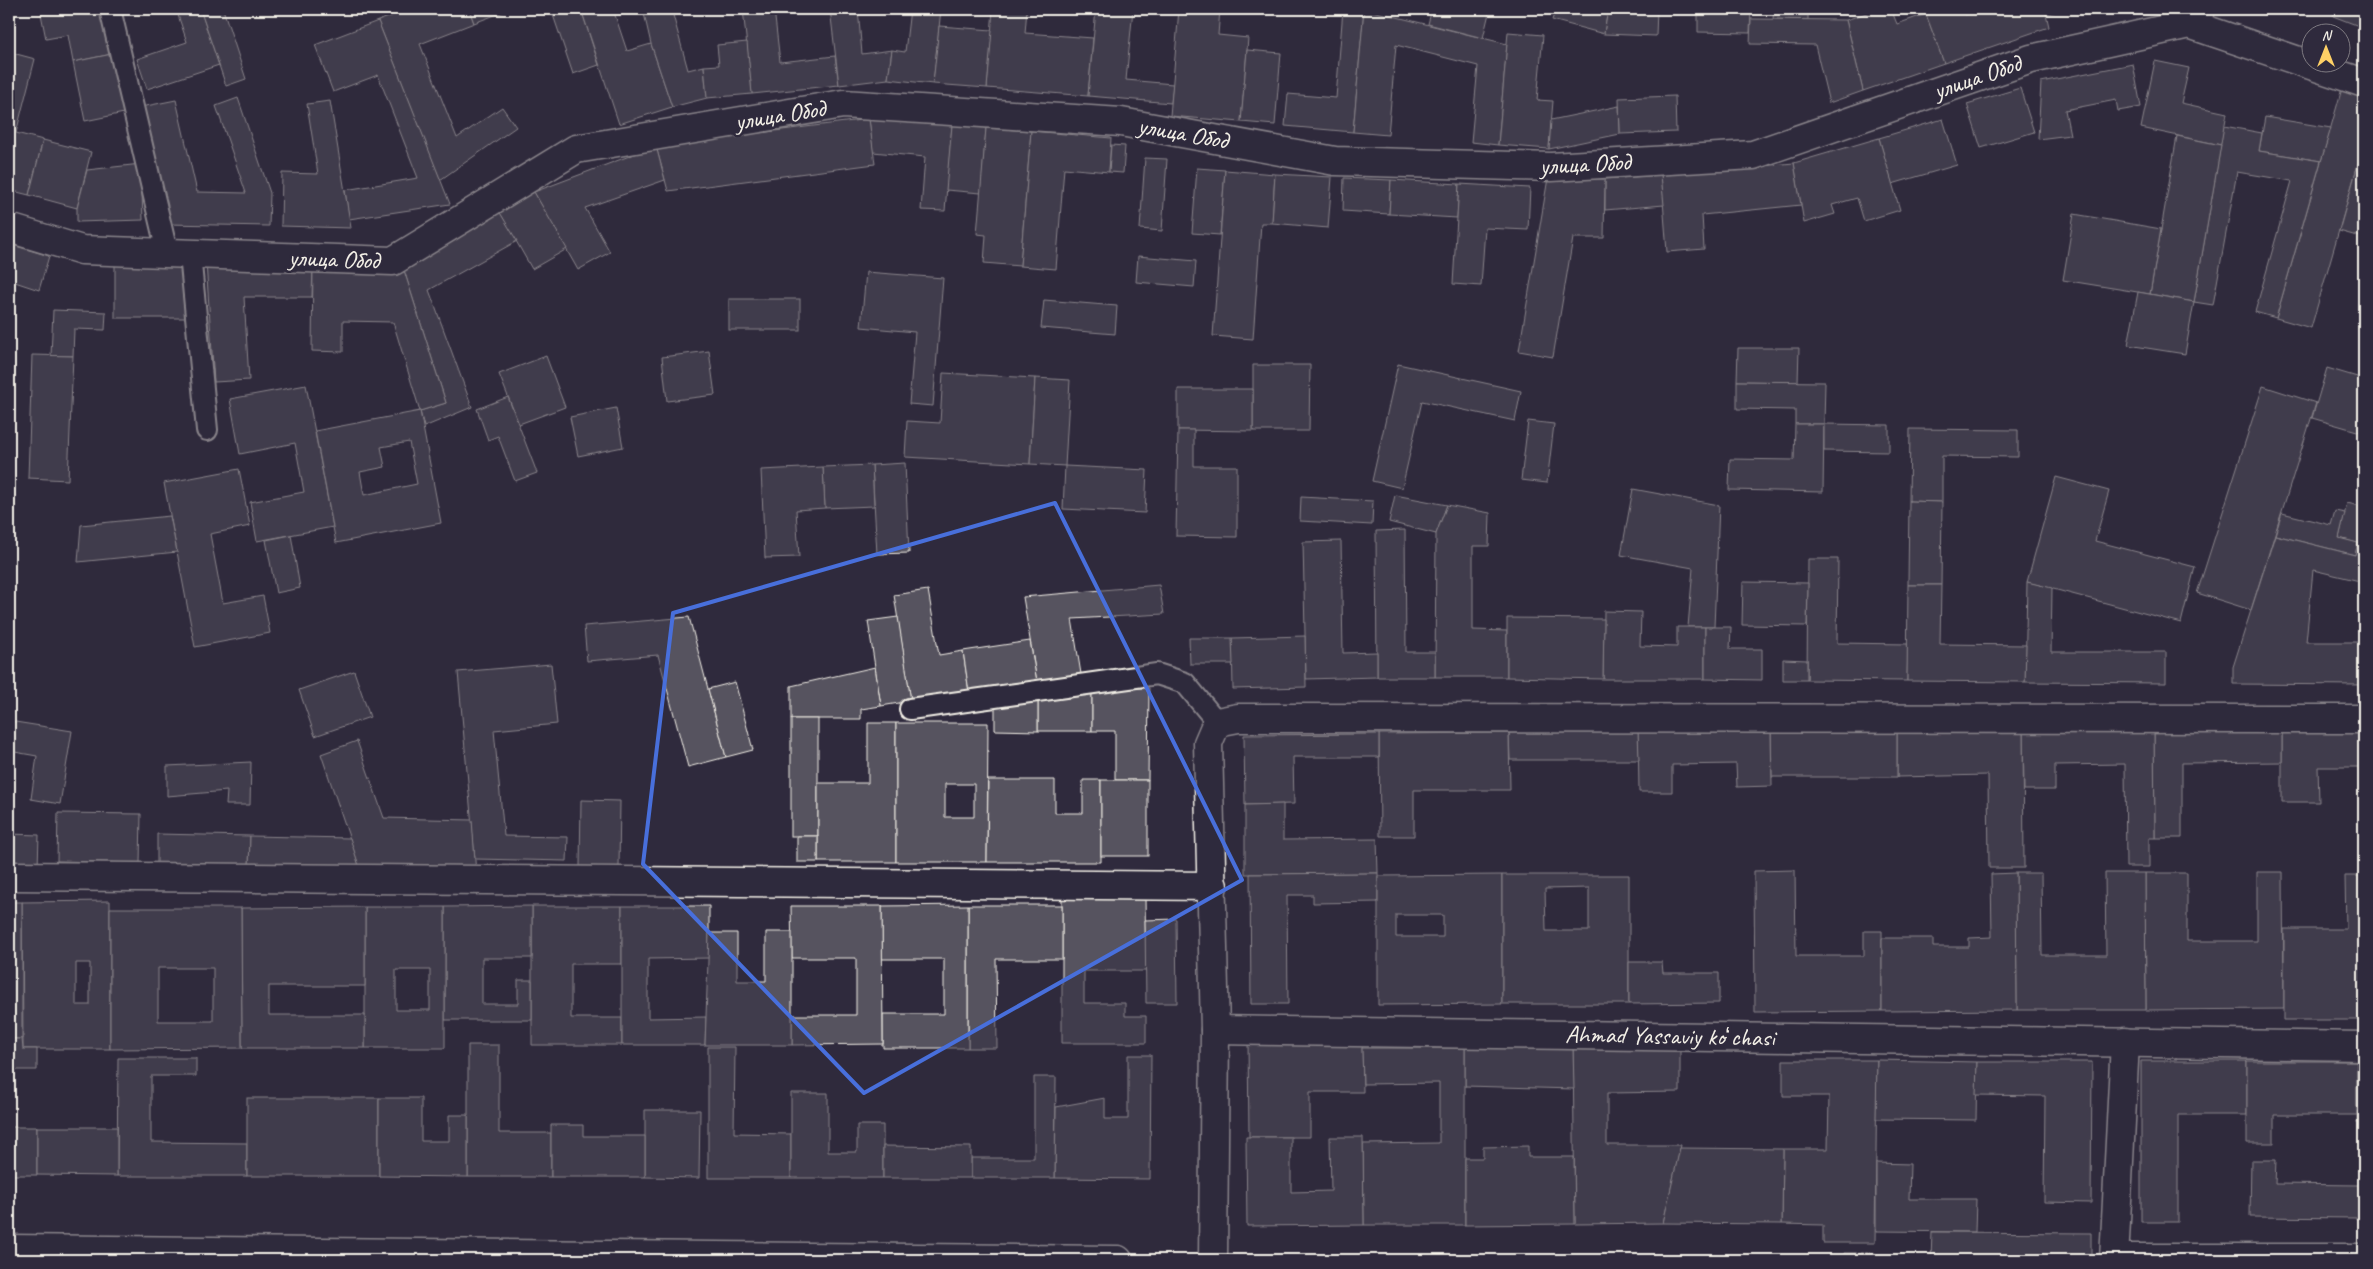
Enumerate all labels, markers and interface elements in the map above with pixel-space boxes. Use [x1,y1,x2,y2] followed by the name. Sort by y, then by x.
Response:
[2300,22,2350,72] north arrow
[2322,27,2333,44] text: N
[1927,46,2027,108] street label: улица Обод
[731,92,830,138] street label: улица Обод
[1133,109,1233,157] street label: улица Обод
[1537,146,1633,182] street label: улица Обод
[286,241,382,277] street label: улица Обод
[1565,1018,1778,1054] street label: Ahmad Yassaviy koʻchasi

